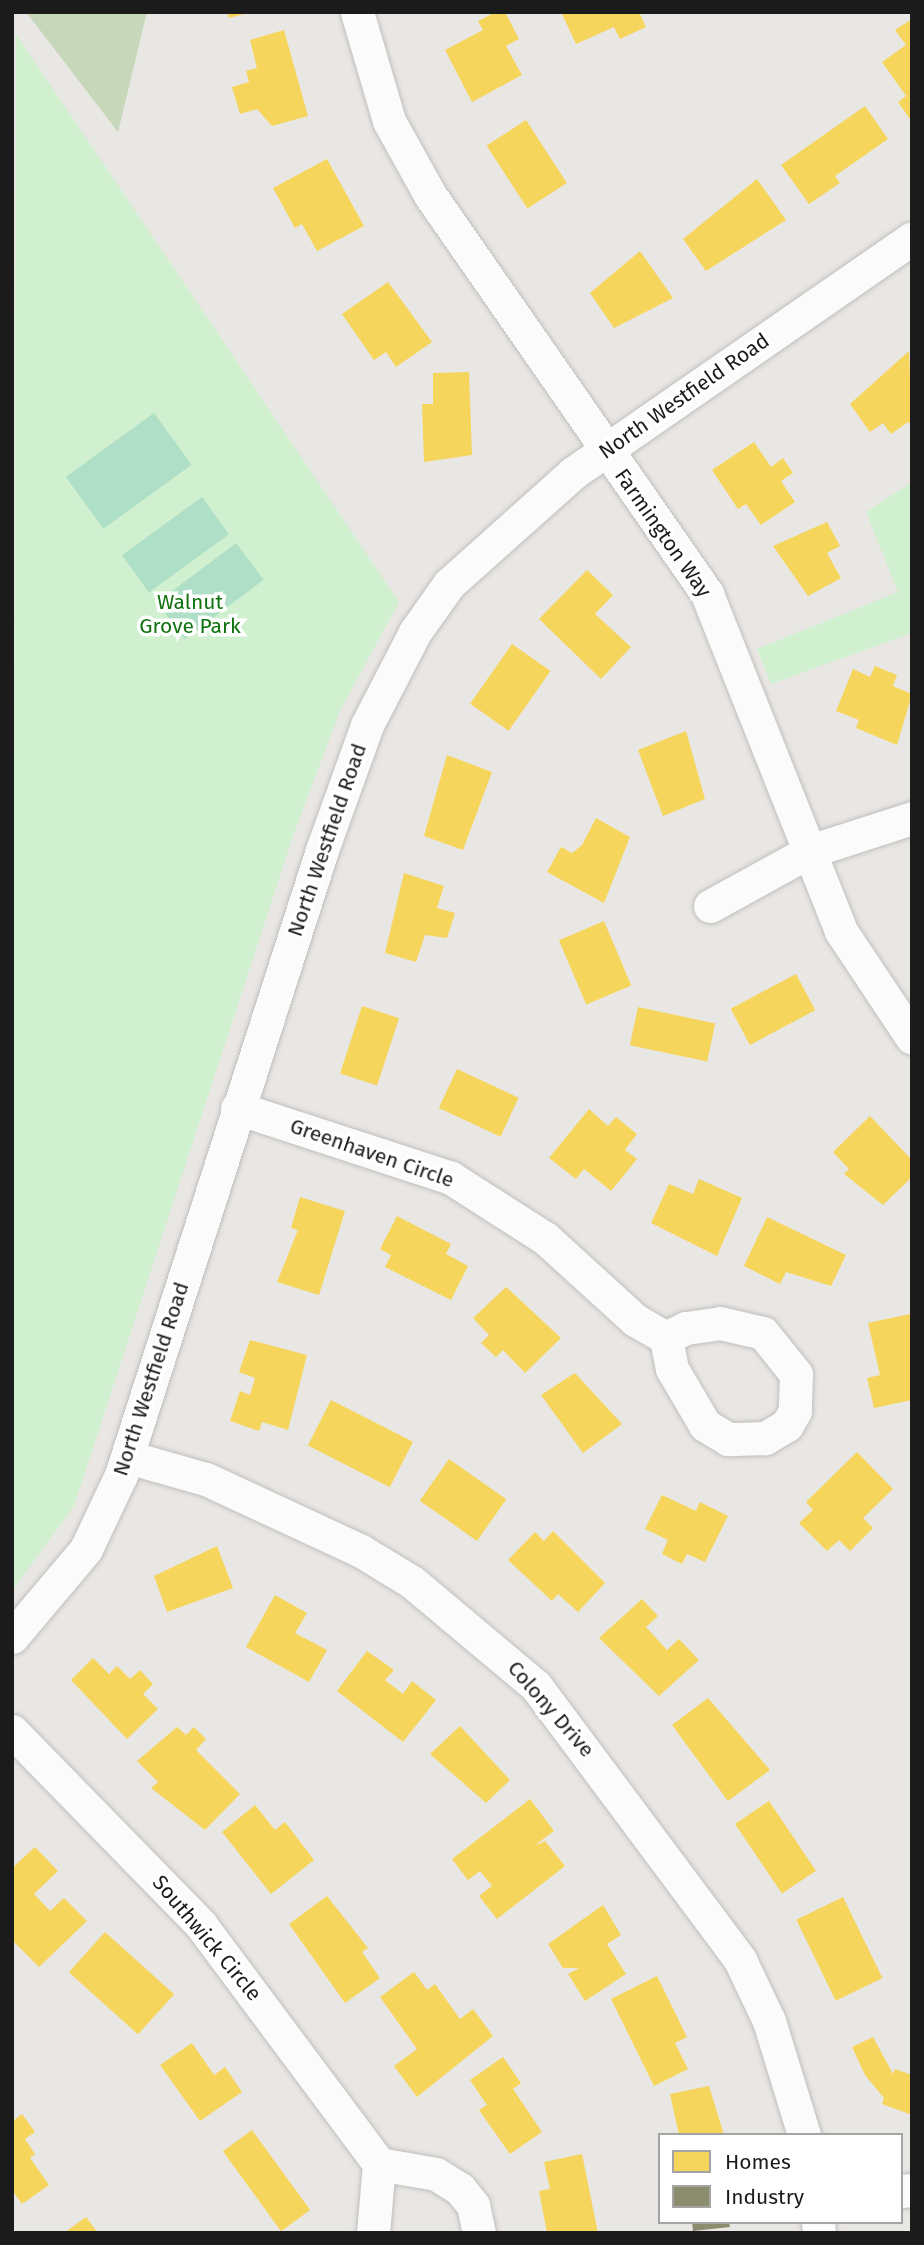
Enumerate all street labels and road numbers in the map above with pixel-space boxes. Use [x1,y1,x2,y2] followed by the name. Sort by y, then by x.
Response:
[594,328,774,464] street label: North Westfield Road
[609,464,717,602] street label: Farmington Way
[282,740,372,940] street label: North Westfield Road
[287,1113,457,1193] street label: Greenhaven Circle
[108,1279,194,1479] street label: North Westfield Road
[502,1656,600,1762] street label: Colony Drive
[147,1870,267,2006] street label: Southwick Circle

